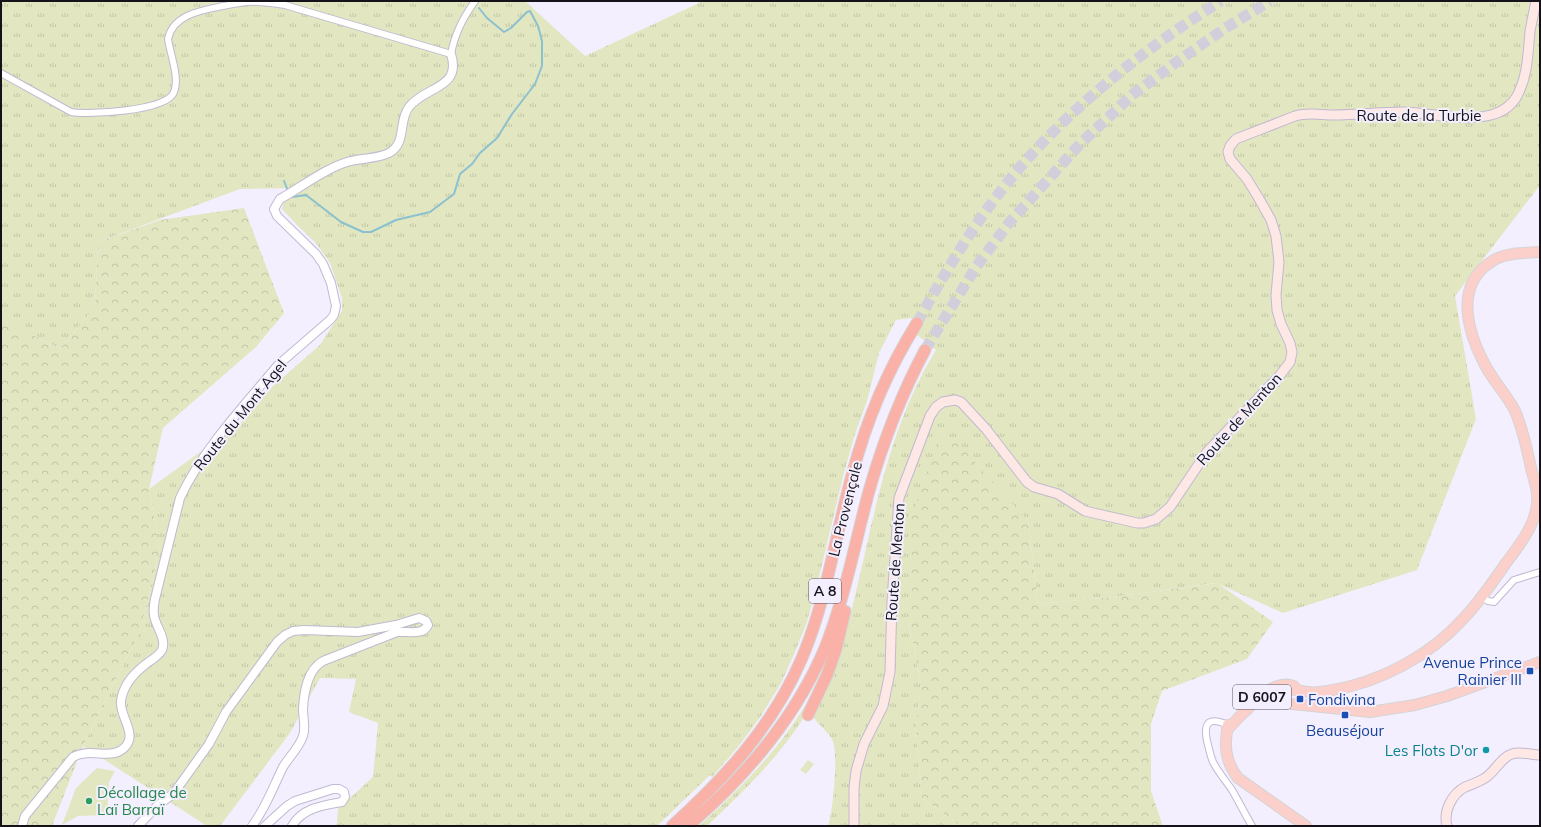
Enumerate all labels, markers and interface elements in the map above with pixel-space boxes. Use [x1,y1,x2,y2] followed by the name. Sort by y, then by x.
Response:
[1356,106,1482,125] street label: Route de la Turbie
[189,356,291,474] street label: Route du Mont Agel
[1192,369,1286,469] street label: Route de Menton
[824,459,866,559] street label: La Provençale
[881,502,909,622] street label: Route de Menton
[809,579,841,603] road number: A 8
[1423,653,1522,689] place label: Avenue Prince Rainier III
[1525,666,1535,676] marker: Avenue Prince Rainier III
[1233,685,1291,709] road number: D 6007
[1308,690,1375,709] place label: Fondivina
[1295,694,1305,704] marker: Fondivina
[1340,710,1350,720] marker: Beauséjour
[1306,721,1384,740] place label: Beauséjour
[1385,741,1479,760] place label: Les Flots D'or
[1481,745,1491,755] marker: Les Flots D'or
[97,783,187,819] place label: Décollage de Laï Barraï
[84,796,94,806] marker: Décollage de Laï Barraï

